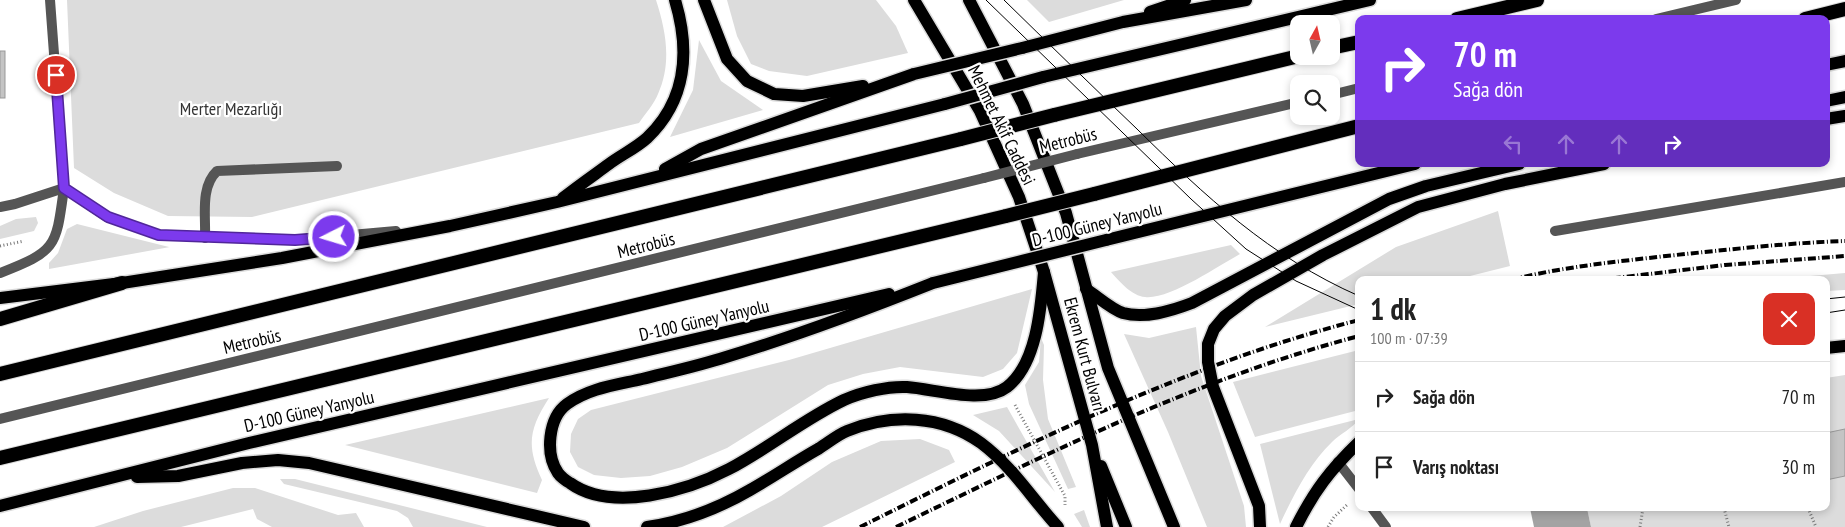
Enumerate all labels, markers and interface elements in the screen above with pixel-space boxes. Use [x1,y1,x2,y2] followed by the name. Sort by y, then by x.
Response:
[1290,15,1340,65] north arrow
[1290,15,1340,125] map controls
[1453,31,1517,77] text: 70 m
[1370,35,1435,100] icon: right
[35,54,77,96] pin
[42,61,70,89] icon: arrive
[963,61,1041,189] street label: Mehmet Akif Caddesi
[1290,75,1340,125] button: search
[1453,75,1523,103] text: Sağa dön
[180,97,282,120] park label: Merter Mezarlığı
[1037,122,1099,158] street label: Metrobüs
[1499,130,1527,158] icon: left
[1552,130,1580,158] icon: ahead
[1605,130,1633,158] icon: ahead
[1658,130,1686,158] icon: right
[1030,197,1164,251] street label: D-100 Güney Yanyolu
[307,210,359,262] position arrow
[615,227,677,263] street label: Metrobüs
[1370,289,1416,328] text: 1 dk
[1763,293,1815,345] button: close
[637,294,771,346] street label: D-100 Güney Yanyolu
[1059,295,1111,413] street label: Ekrem Kurt Bulvarı
[221,323,283,359] street label: Metrobüs
[1370,328,1448,348] text: 100 m · 07:39
[1370,383,1398,411] icon: right
[242,385,376,437] street label: D-100 Güney Yanyolu
[1413,385,1475,409] text: Sağa dön
[1782,385,1815,409] text: 70 m
[1370,453,1398,481] icon: arrive
[1413,455,1499,479] text: Varış noktası
[1782,455,1815,479] text: 30 m

